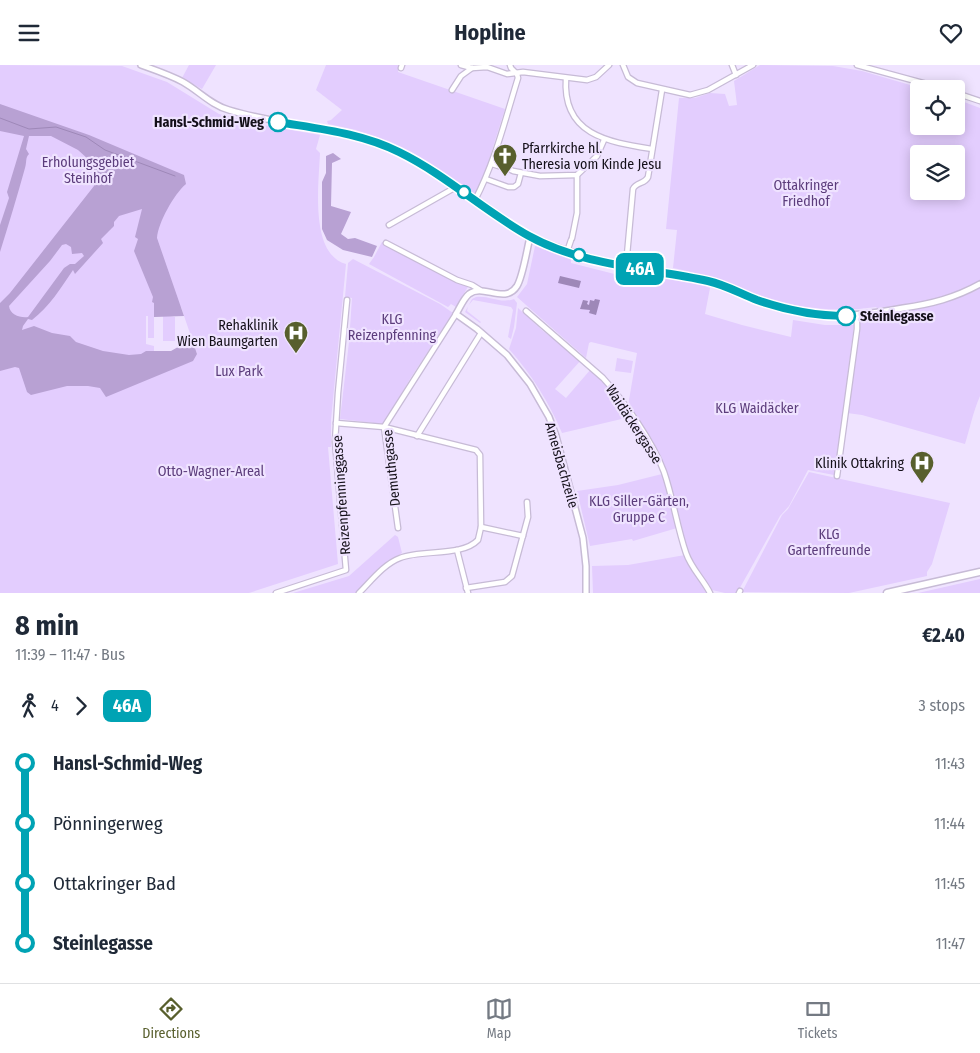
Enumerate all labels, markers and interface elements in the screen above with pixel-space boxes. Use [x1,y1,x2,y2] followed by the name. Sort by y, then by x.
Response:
[15,19,43,47] icon: menu
[454,19,526,46] text: Hopline
[937,19,965,47] icon: heart
[910,80,965,200] map controls
[910,80,965,135] button: locate
[268,112,288,132] marker: Hansl-Schmid-Weg
[154,114,264,131] place label: Hansl-Schmid-Weg
[522,140,662,173] place label: Pfarrkirche hl. Theresia vom Kinde Jesu
[492,143,518,177] church icon: Pfarrkirche hl. Theresia vom Kinde Jesu
[910,145,965,200] button: layers
[42,154,135,187] park label: Erholungsgebiet Steinhof
[773,177,839,210] park label: Ottakringer Friedhof
[457,185,471,199] unlabelled marker
[572,248,586,262] unlabelled marker
[611,253,669,285] line badge: 46A
[626,258,654,280] text: 46A
[836,306,856,326] marker: Steinlegasse
[860,308,934,325] place label: Steinlegasse
[348,311,437,344] park label: KLG Reizenpfenning
[177,317,278,350] place label: Rehaklinik Wien Baumgarten
[283,320,309,354] hospital icon: Rehaklinik Wien Baumgarten
[215,363,263,380] park label: Lux Park
[602,382,665,467] street label: Waidäckergasse
[715,400,799,417] park label: KLG Waidäcker
[541,420,582,510] street label: Ameisbachzeile
[379,429,404,507] street label: Demuthgasse
[329,434,354,555] street label: Reizenpfenninggasse
[909,450,935,484] hospital icon: Klinik Ottakring
[815,455,904,472] place label: Klinik Ottakring
[158,463,265,480] park label: Otto-Wagner-Areal
[589,493,689,526] park label: KLG Siller-Gärten, Gruppe C
[787,526,871,559] park label: KLG Gartenfreunde
[15,609,79,642] text: 8 min
[922,624,965,647] text: €2.40
[15,645,125,664] text: 11:39 – 11:47 · Bus
[15,692,43,720] icon: walk
[67,692,95,720] icon: forward
[113,695,141,717] text: 46A
[51,696,59,715] text: 4
[918,696,965,715] text: 3 stops
[53,752,202,775] text: Hansl-Schmid-Weg
[935,754,965,773] text: 11:43
[53,812,163,835] text: Pönningerweg
[934,814,965,833] text: 11:44
[53,872,176,895] text: Ottakringer Bad
[935,874,965,893] text: 11:45
[53,932,153,955] text: Steinlegasse
[936,934,965,953] text: 11:47
[142,995,200,1042] tab: Directions
[485,995,513,1042] tab: Map
[798,995,838,1042] tab: Tickets

